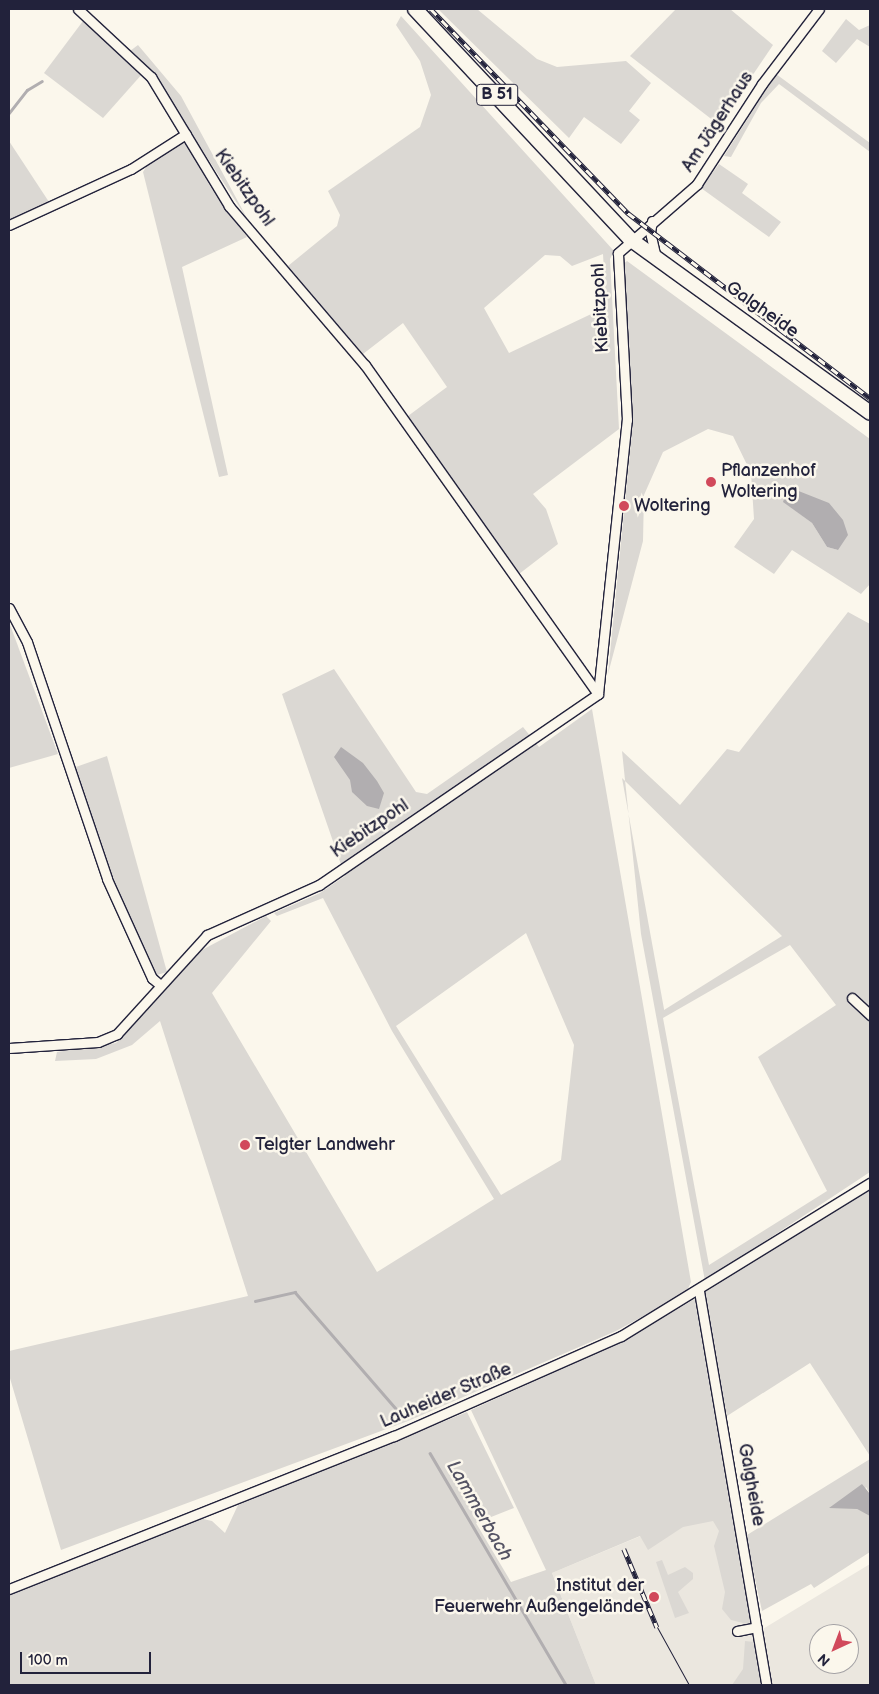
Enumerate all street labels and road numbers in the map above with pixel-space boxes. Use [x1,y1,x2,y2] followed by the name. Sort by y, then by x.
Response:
[677,67,759,177] street label: Am Jägerhaus
[476,82,518,108] road number: B 51
[209,145,279,231] street label: Kiebitzpohl
[588,263,614,353] street label: Kiebitzpohl
[721,277,803,343] street label: Galgheide
[327,795,413,863] street label: Kiebitzpohl
[377,1359,515,1433] street label: Lauheider Straße
[733,1442,769,1528] street label: Galgheide

